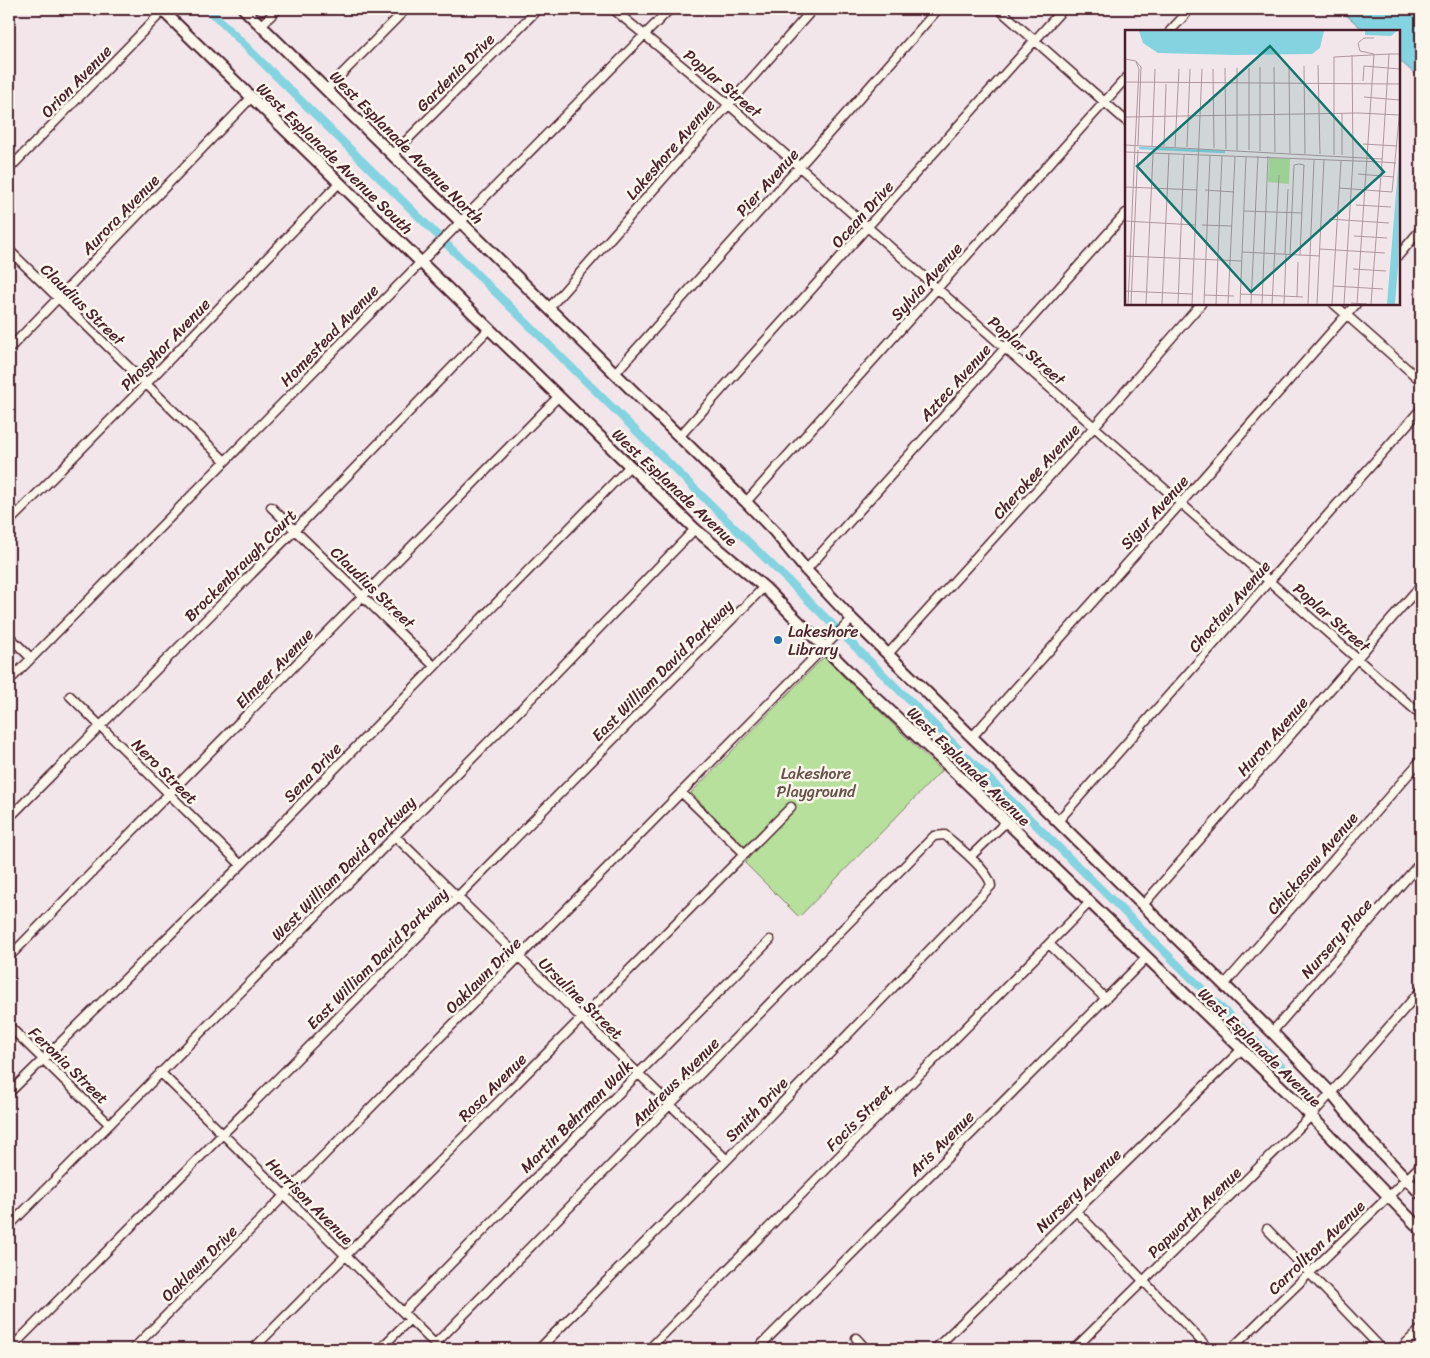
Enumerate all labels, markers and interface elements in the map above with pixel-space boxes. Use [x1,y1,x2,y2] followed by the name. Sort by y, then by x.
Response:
[409,26,502,119] street label: Gardenia Drive
[1125,30,1400,305] inset map
[34,38,119,125] street label: Orion Avenue
[677,42,769,126] street label: Poplar Street
[322,63,491,232] street label: West Esplanade Avenue North
[249,75,420,242] street label: West Esplanade Avenue South
[618,92,723,207] street label: Lakeshore Avenue
[728,141,806,223] street label: Pier Avenue
[73,167,167,262] street label: Aurora Avenue
[824,174,901,255] street label: Ocean Drive
[883,235,970,327] street label: Sylvia Avenue
[33,256,132,353] street label: Claudius Street
[272,277,386,394] street label: Homestead Avenue
[113,291,218,398] street label: Phosphor Avenue
[981,308,1073,393] street label: Poplar Street
[911,337,999,429] street label: Aztec Avenue
[985,416,1088,526] street label: Cherokee Avenue
[605,421,745,554] street label: West Esplanade Avenue
[1113,468,1196,557] street label: Sigur Avenue
[177,502,304,629] street label: Brockenbraugh Court
[323,539,422,636] street label: Claudius Street
[1181,553,1278,659] street label: Choctaw Avenue
[1286,575,1378,660] street label: Poplar Street
[584,592,741,749] street label: East William David Parkway
[788,617,859,664] place label: Lakeshore Library
[228,621,321,716] street label: Elmeer Avenue
[772,634,784,646] marker: Lakeshore Library
[1229,690,1316,783] street label: Huron Avenue
[900,699,1038,834] street label: West Esplanade Avenue
[124,731,205,812] street label: Nero Street
[276,735,349,810] street label: Sena Drive
[776,759,857,806] park label: Lakeshore Playground
[264,788,423,948] street label: West William David Parkway
[1259,805,1366,922] street label: Chickasaw Avenue
[299,880,456,1037] street label: East William David Parkway
[1293,891,1380,985] street label: Nursery Place
[438,930,529,1021] street label: Oaklawn Drive
[531,950,630,1047] street label: Ursuline Street
[1191,980,1329,1115] street label: West Esplanade Avenue
[22,1019,116,1112] street label: Feronia Street
[623,1030,727,1134] street label: Andrews Avenue
[451,1046,534,1129] street label: Rosa Avenue
[513,1053,640,1180] street label: Martin Behrman Walk
[717,1070,795,1149] street label: Smith Drive
[818,1076,900,1158] street label: Focis Street
[901,1103,981,1184] street label: Aris Avenue
[1028,1141,1129,1240] street label: Nursery Avenue
[259,1150,361,1253] street label: Harrison Avenue
[1140,1159,1249,1265] street label: Papworth Avenue
[1261,1193,1372,1302] street label: Carrollton Avenue
[154,1218,245,1309] street label: Oaklawn Drive

